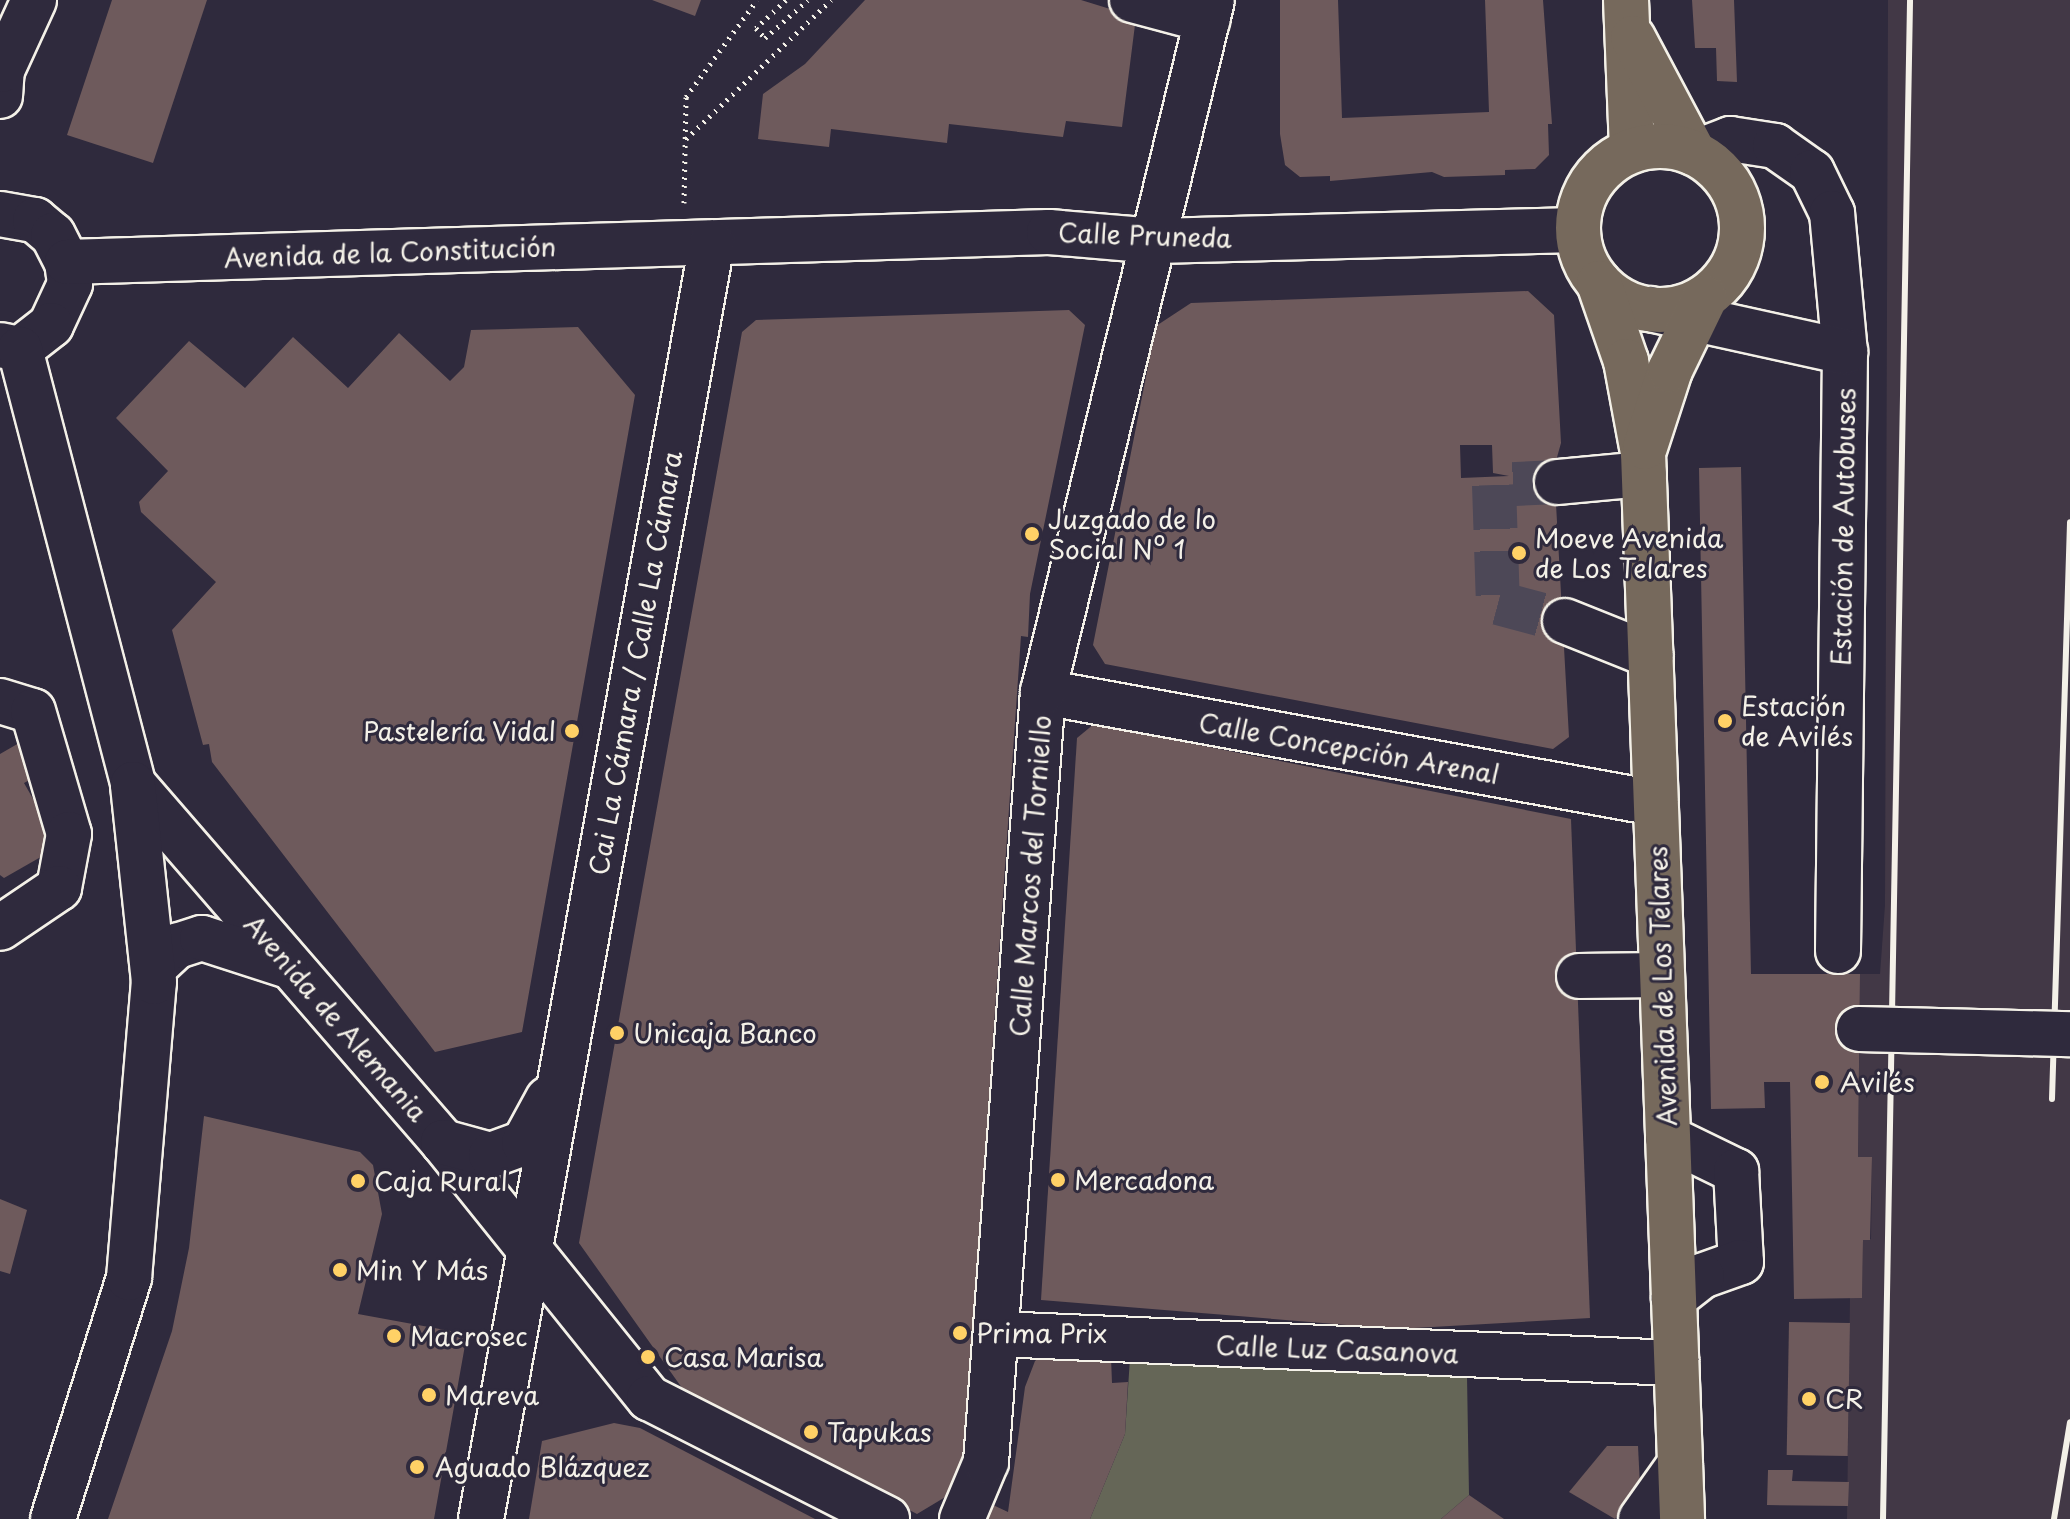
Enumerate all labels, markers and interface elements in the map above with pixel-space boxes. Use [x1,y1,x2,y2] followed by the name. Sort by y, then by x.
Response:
[1057,216,1233,254] street label: Calle Pruneda
[223,231,557,273] street label: Avenida de la Constitución
[1825,388,1861,666] street label: Estación de Autobuses
[582,447,688,879] street label: Cai La Cámara / Calle La Cámara
[1048,503,1218,564] place label: Juzgado de lo Social Nº 1
[1535,522,1723,584] place label: Moeve Avenida de Los Telares
[1023,525,1041,543] marker: Juzgado de lo Social Nº 1
[1510,544,1528,562] marker: Moeve Avenida de Los Telares
[1741,690,1853,752] place label: Estación de Avilés
[1196,706,1502,790] street label: Calle Concepción Arenal
[1716,712,1734,730] marker: Estación de Avilés
[1003,713,1057,1039] street label: Calle Marcos del Torniello
[361,715,556,747] place label: Pastelería Vidal
[563,722,581,740] marker: Pastelería Vidal
[1641,844,1683,1128] street label: Avenida de Los Telares
[238,908,434,1128] street label: Avenida de Alemania
[633,1017,815,1049] place label: Unicaja Banco
[608,1024,626,1042] marker: Unicaja Banco
[1840,1066,1915,1098] place label: Avilés
[1811,1071,1833,1093] marker: Avilés
[1074,1164,1214,1196] place label: Mercadona
[374,1165,509,1197] place label: Caja Rural
[1049,1171,1067,1189] marker: Mercadona
[349,1172,367,1190] marker: Caja Rural
[356,1254,489,1286] place label: Min Y Más
[331,1261,349,1279] marker: Min Y Más
[976,1317,1107,1349] place label: Prima Prix
[410,1320,528,1352] place label: Macrosec
[951,1324,969,1342] marker: Prima Prix
[385,1327,403,1345] marker: Macrosec
[1214,1329,1460,1369] street label: Calle Luz Casanova
[664,1341,823,1373] place label: Casa Marisa
[639,1348,657,1366] marker: Casa Marisa
[445,1379,539,1411] place label: Mareva
[1825,1383,1864,1415] place label: CR
[420,1386,438,1404] marker: Mareva
[1800,1390,1818,1408] marker: CR
[827,1416,932,1448] place label: Tapukas
[802,1423,820,1441] marker: Tapukas
[435,1451,649,1483] place label: Aguado Blázquez
[406,1456,428,1478] marker: Aguado Blázquez

